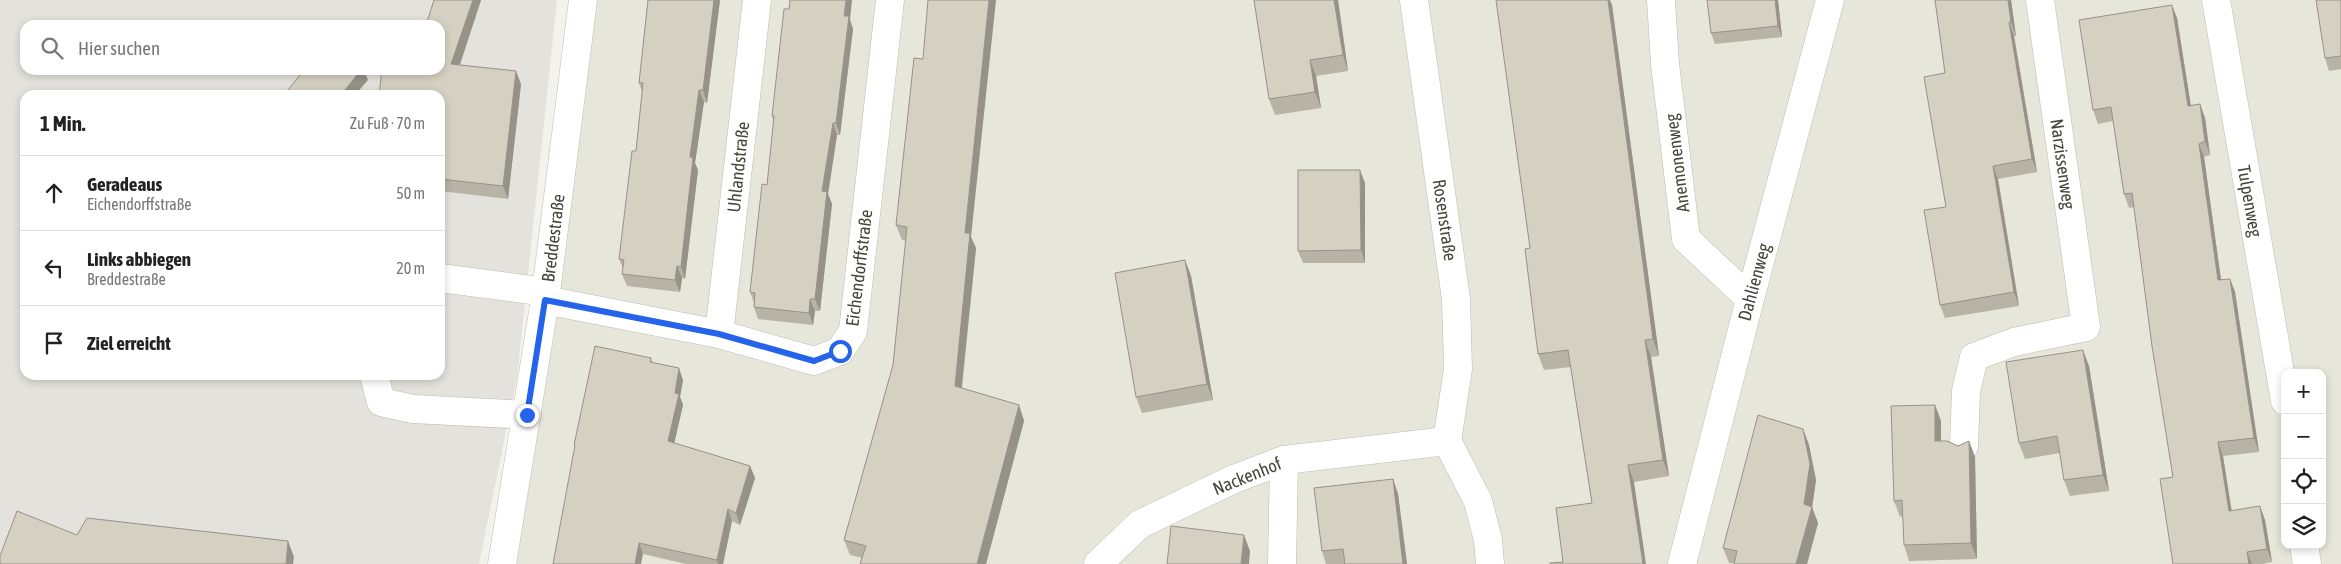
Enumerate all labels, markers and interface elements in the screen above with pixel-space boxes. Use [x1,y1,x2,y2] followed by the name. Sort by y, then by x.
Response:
[20,20,445,75] search box
[38,34,66,62] icon: search
[78,37,160,59] text: Hier suchen
[40,111,86,135] text: 1 Min.
[1660,112,1693,214] street label: Anemonenweg
[350,114,425,132] text: Zu Fuß · 70 m
[2046,117,2080,211] street label: Narzissenweg
[723,121,753,213] street label: Uhlandstraße
[2233,164,2267,239] street label: Tulpenweg
[87,173,162,195] text: Geradeaus
[1429,178,1461,262] street label: Rosenstraße
[40,179,68,207] icon: ahead
[396,184,425,202] text: 50 m
[537,193,569,283] street label: Breddestraße
[87,195,191,213] text: Eichendorffstraße
[841,208,877,328] street label: Eichendorffstraße
[1734,241,1774,323] street label: Dahlienweg
[87,248,191,270] text: Links abbiegen
[40,254,68,282] icon: left
[396,259,425,277] text: 20 m
[87,270,166,288] text: Breddestraße
[40,329,68,357] icon: arrive
[87,332,171,354] text: Ziel erreicht
[829,340,852,363] route start
[2281,369,2326,549] map controls
[2281,369,2326,414] button: +
[516,404,539,427] route end
[2281,414,2326,459] button: −
[1210,453,1284,499] street label: Nackenhof
[2281,459,2326,504] button: locate
[2281,504,2326,549] button: layers

